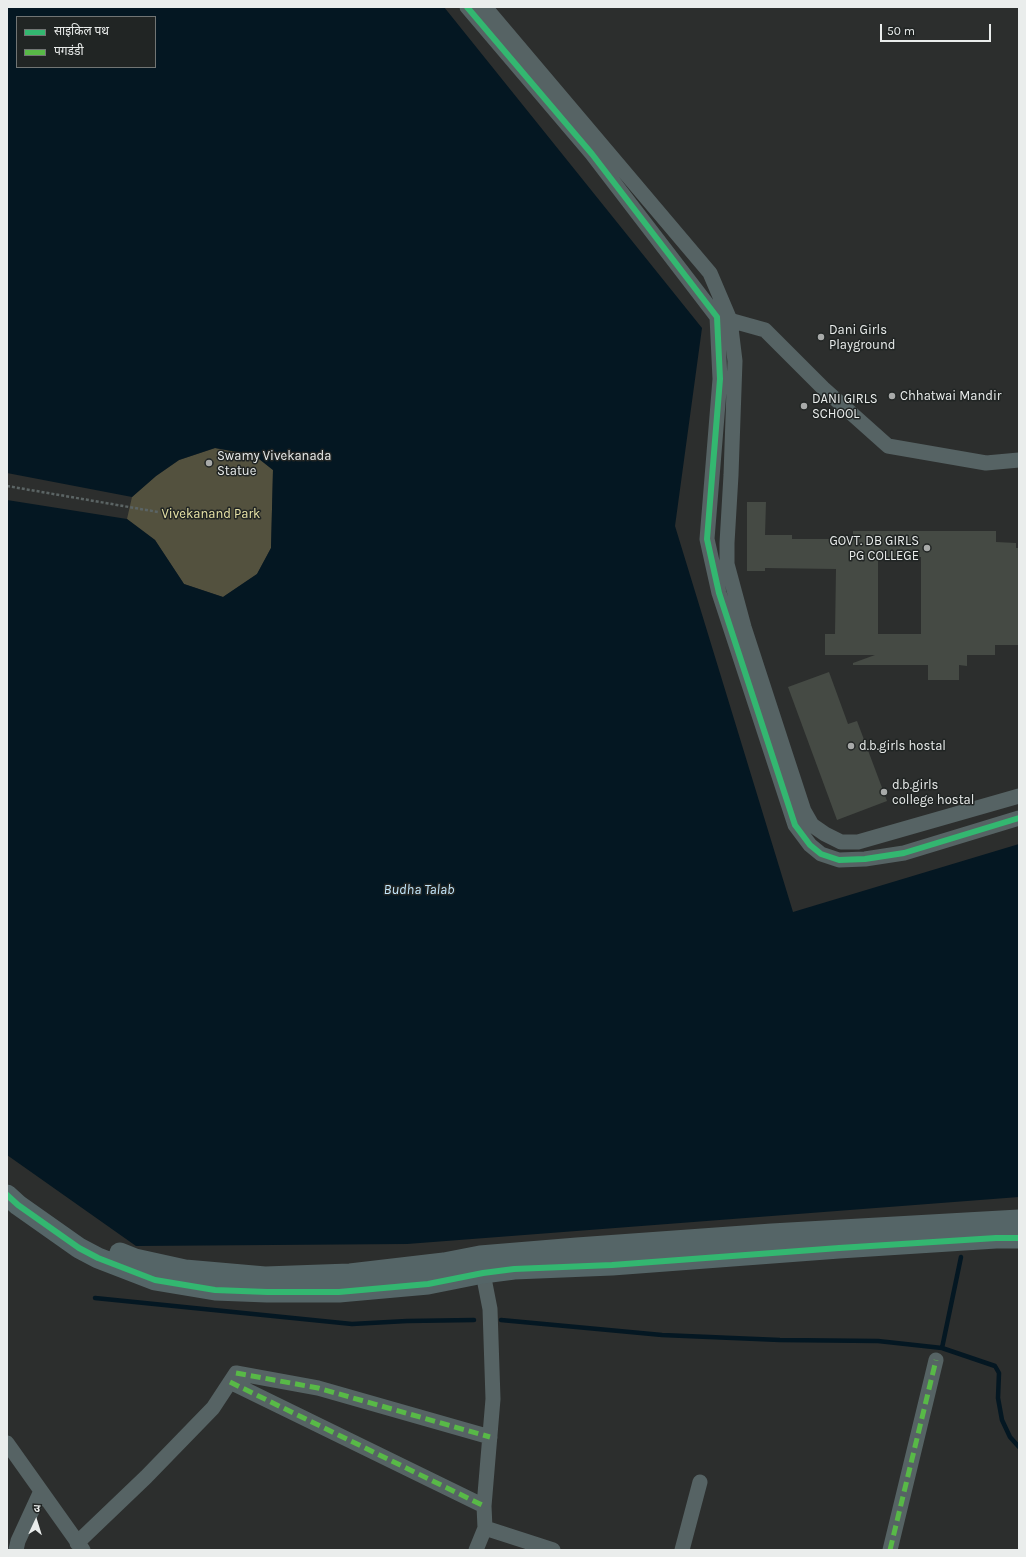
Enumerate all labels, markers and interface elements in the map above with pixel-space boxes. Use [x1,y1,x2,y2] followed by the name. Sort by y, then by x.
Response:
[16,16,156,68] legend
[882,16,993,42] scale bar
[54,24,109,38] text: साइकिल पथ
[887,24,915,38] text: 50 m
[54,44,84,58] text: पगडंडी
[829,322,896,353] place label: Dani Girls Playground
[816,332,826,342] marker: Dani Girls Playground
[900,388,1002,404] place label: Chhatwai Mandir
[812,391,878,422] place label: DANI GIRLS SCHOOL
[887,391,897,401] marker: Chhatwai Mandir
[799,401,809,411] marker: DANI GIRLS SCHOOL
[217,448,331,479] place label: Swamy Vivekanada Statue
[204,458,214,468] marker: Swamy Vivekanada Statue
[162,506,260,522] park label: Vivekanand Park
[829,533,919,564] place label: GOVT. DB GIRLS PG COLLEGE
[922,543,932,553] marker: GOVT. DB GIRLS PG COLLEGE
[859,738,946,754] place label: d.b.girls hostal
[846,741,856,751] marker: d.b.girls hostal
[892,777,974,808] place label: d.b.girls college hostal
[879,787,889,797] marker: d.b.girls college hostal
[384,882,454,898] water label: Budha Talab
[16,1501,56,1541] north arrow
[33,1502,41,1515] text: उ

